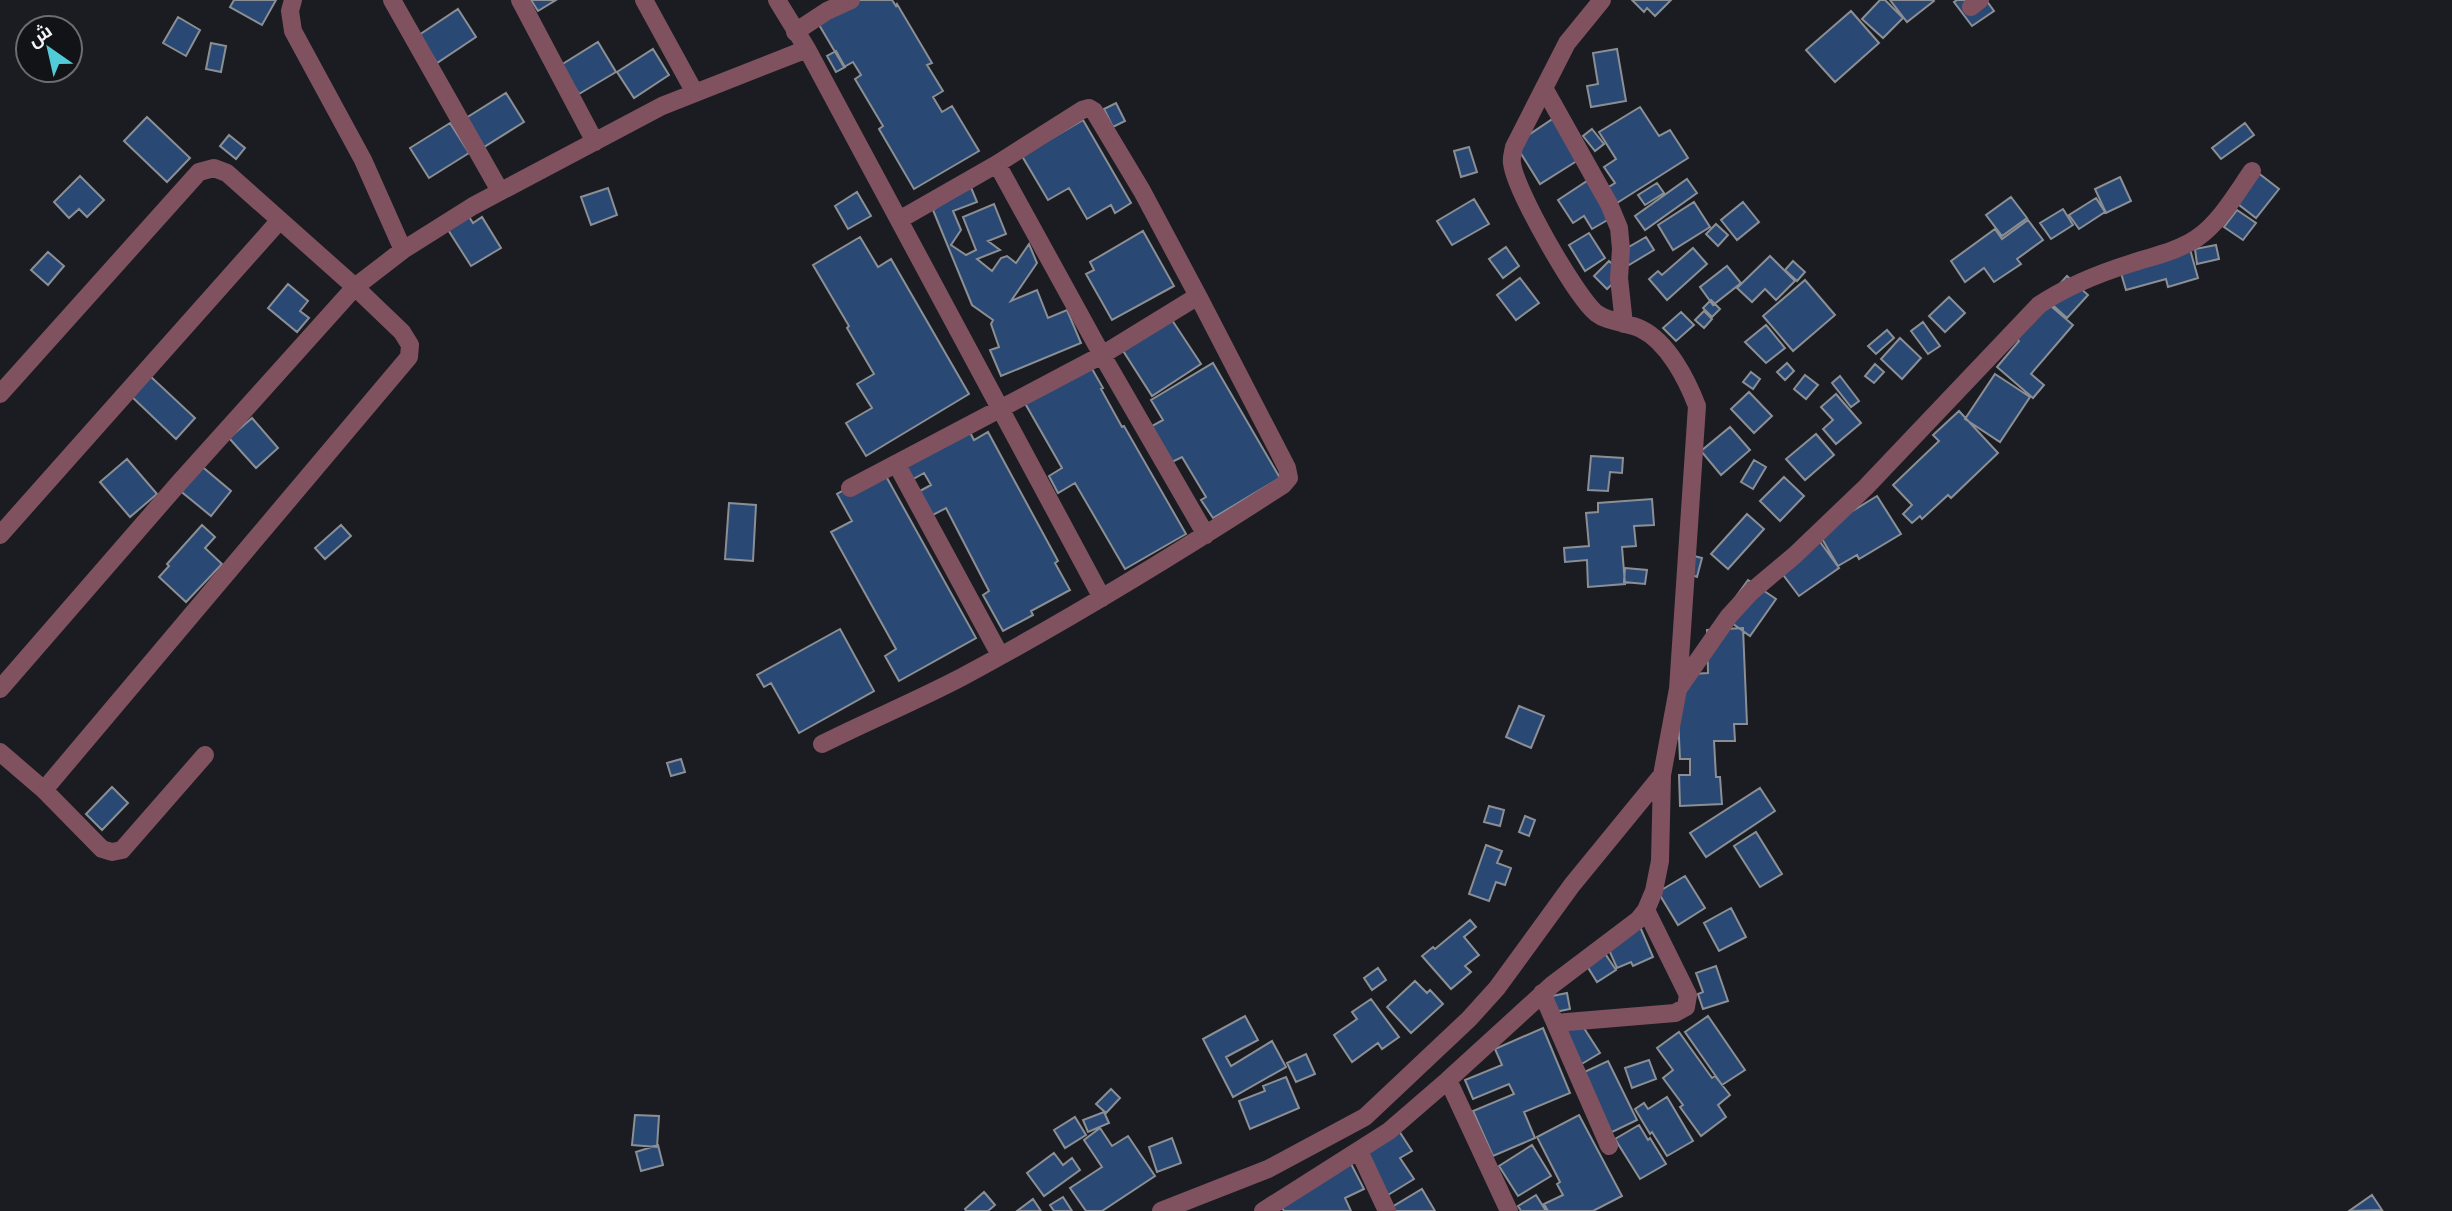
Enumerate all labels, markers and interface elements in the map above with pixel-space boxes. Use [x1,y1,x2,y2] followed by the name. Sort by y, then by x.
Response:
[14,14,84,84] north arrow
[23,19,56,52] text: ش

